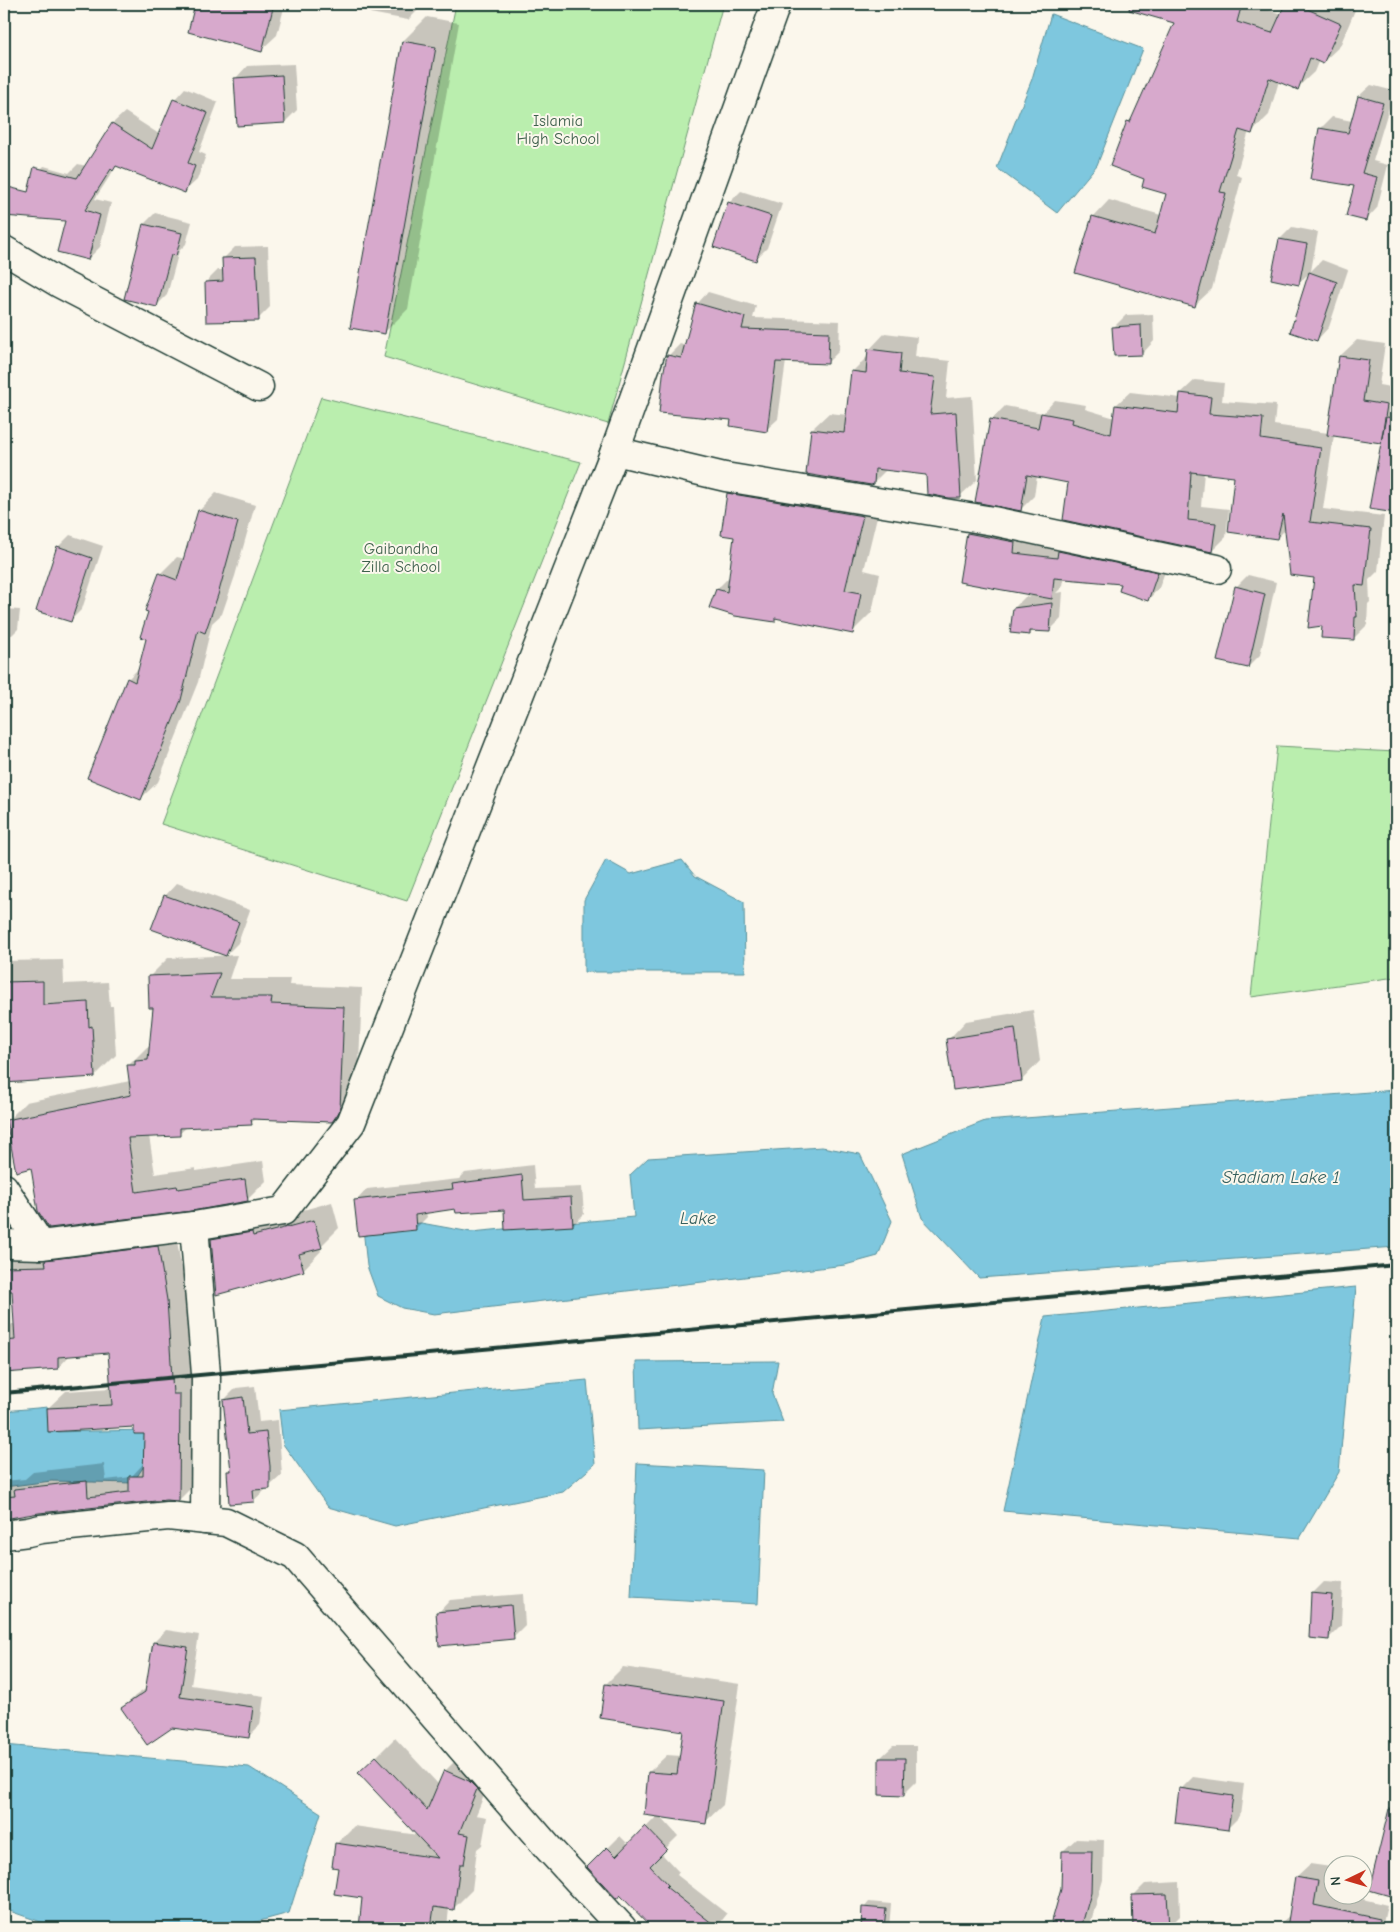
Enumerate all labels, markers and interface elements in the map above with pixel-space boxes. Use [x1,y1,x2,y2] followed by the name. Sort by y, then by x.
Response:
[516,112,600,148] park label: Islamia High School
[361,540,441,576] park label: Gaibandha Zilla School
[1222,1167,1340,1188] water label: Stadiam Lake 1
[680,1208,716,1229] water label: Lake
[1322,1854,1372,1904] north arrow
[1327,1876,1344,1886] text: N

